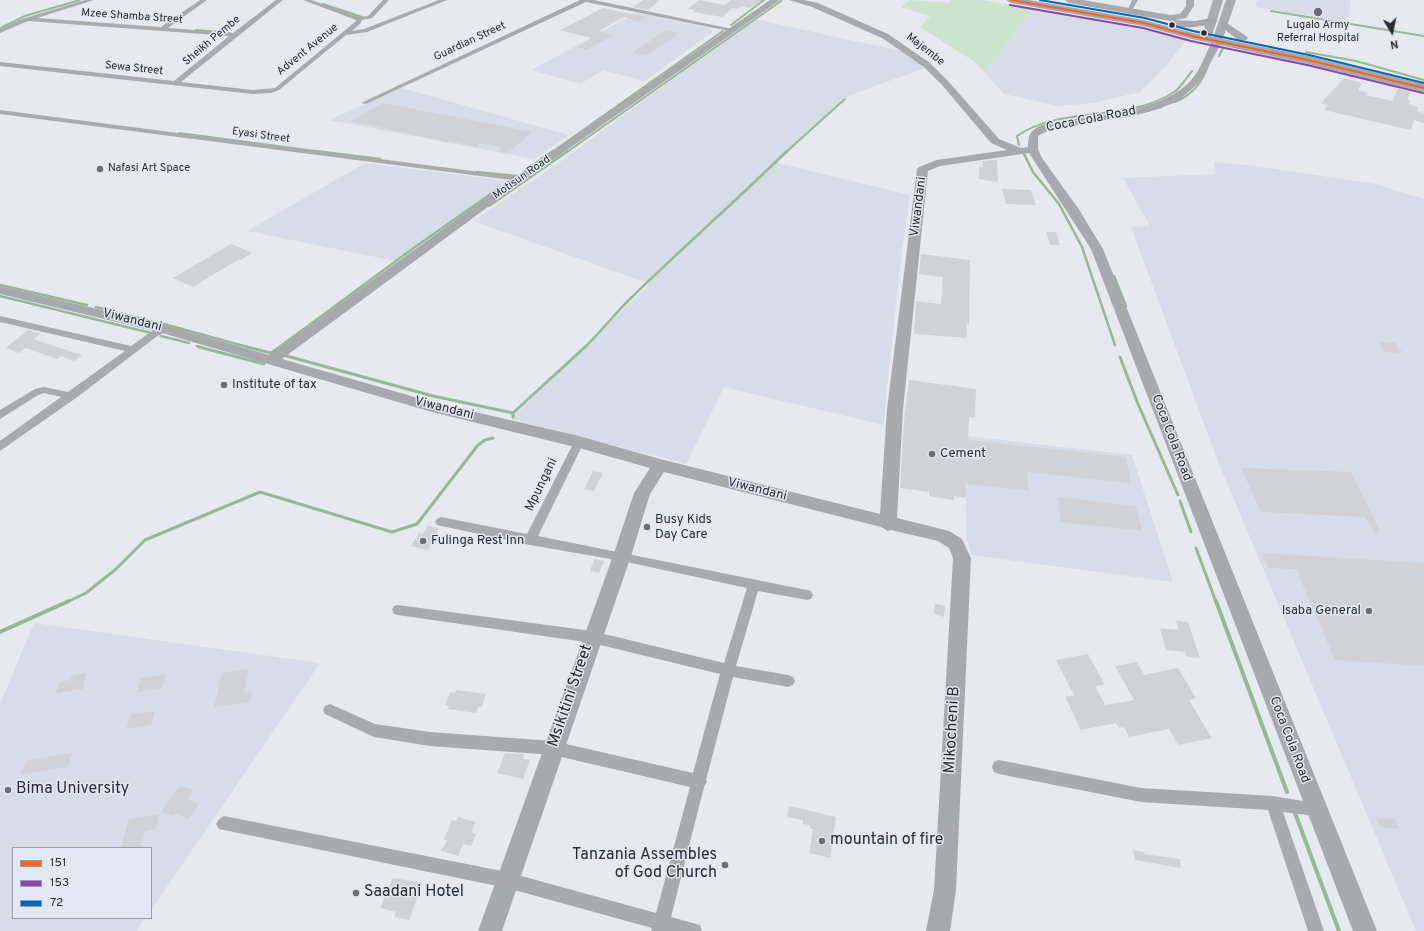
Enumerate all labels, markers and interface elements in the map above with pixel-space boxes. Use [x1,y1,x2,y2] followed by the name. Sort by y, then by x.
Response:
[1312,6,1324,18] marker: Lugalo Army Referral Hospital
[81,7,183,27] street label: Mzee Shamba Street
[1372,12,1412,52] north arrow
[181,13,243,69] street label: Sheikh Pembe
[1277,19,1359,45] place label: Lugalo Army Referral Hospital
[432,20,508,64] street label: Guardian Street
[1167,20,1177,30] unlabelled marker
[275,21,341,79] street label: Advent Avenue
[1199,28,1209,38] unlabelled marker
[903,31,947,69] street label: Majembe
[1389,36,1399,51] text: N
[104,59,164,79] street label: Sewa Street
[1045,104,1137,136] street label: Coca Cola Road
[231,125,291,147] street label: Eyasi Street
[491,153,553,203] street label: Motisun Road
[108,162,190,176] place label: Nafasi Art Space
[95,164,105,174] marker: Nafasi Art Space
[908,176,930,238] street label: Viwandani
[101,306,163,336] street label: Viwandani
[232,377,317,393] place label: Institute of tax
[219,380,229,390] marker: Institute of tax
[1147,393,1195,483] street label: Coca Cola Road
[413,394,475,424] street label: Viwandani
[940,446,986,462] place label: Cement
[927,449,937,459] marker: Cement
[522,456,562,514] street label: Mpungani
[726,475,788,505] street label: Viwandani
[655,512,712,543] place label: Busy Kids Day Care
[642,522,652,532] marker: Busy Kids Day Care
[431,533,524,549] place label: Fulinga Rest Inn
[418,536,428,546] marker: Fulinga Rest Inn
[1282,603,1361,619] place label: Isaba General
[1364,606,1374,616] marker: Isaba General
[544,642,598,750] street label: Msikitini Street
[941,686,965,774] street label: Mikocheni B
[1265,695,1313,785] street label: Coca Cola Road
[16,780,129,800] place label: Bima University
[3,785,13,795] marker: Bima University
[830,831,943,851] place label: mountain of fire
[817,836,827,846] marker: mountain of fire
[572,846,717,884] place label: Tanzania Assembles of God Church
[12,847,152,919] legend
[50,855,66,871] text: 151
[720,860,730,870] marker: Tanzania Assembles of God Church
[50,875,69,891] text: 153
[364,883,464,903] place label: Saadani Hotel
[351,888,361,898] marker: Saadani Hotel
[50,895,63,911] text: 72

